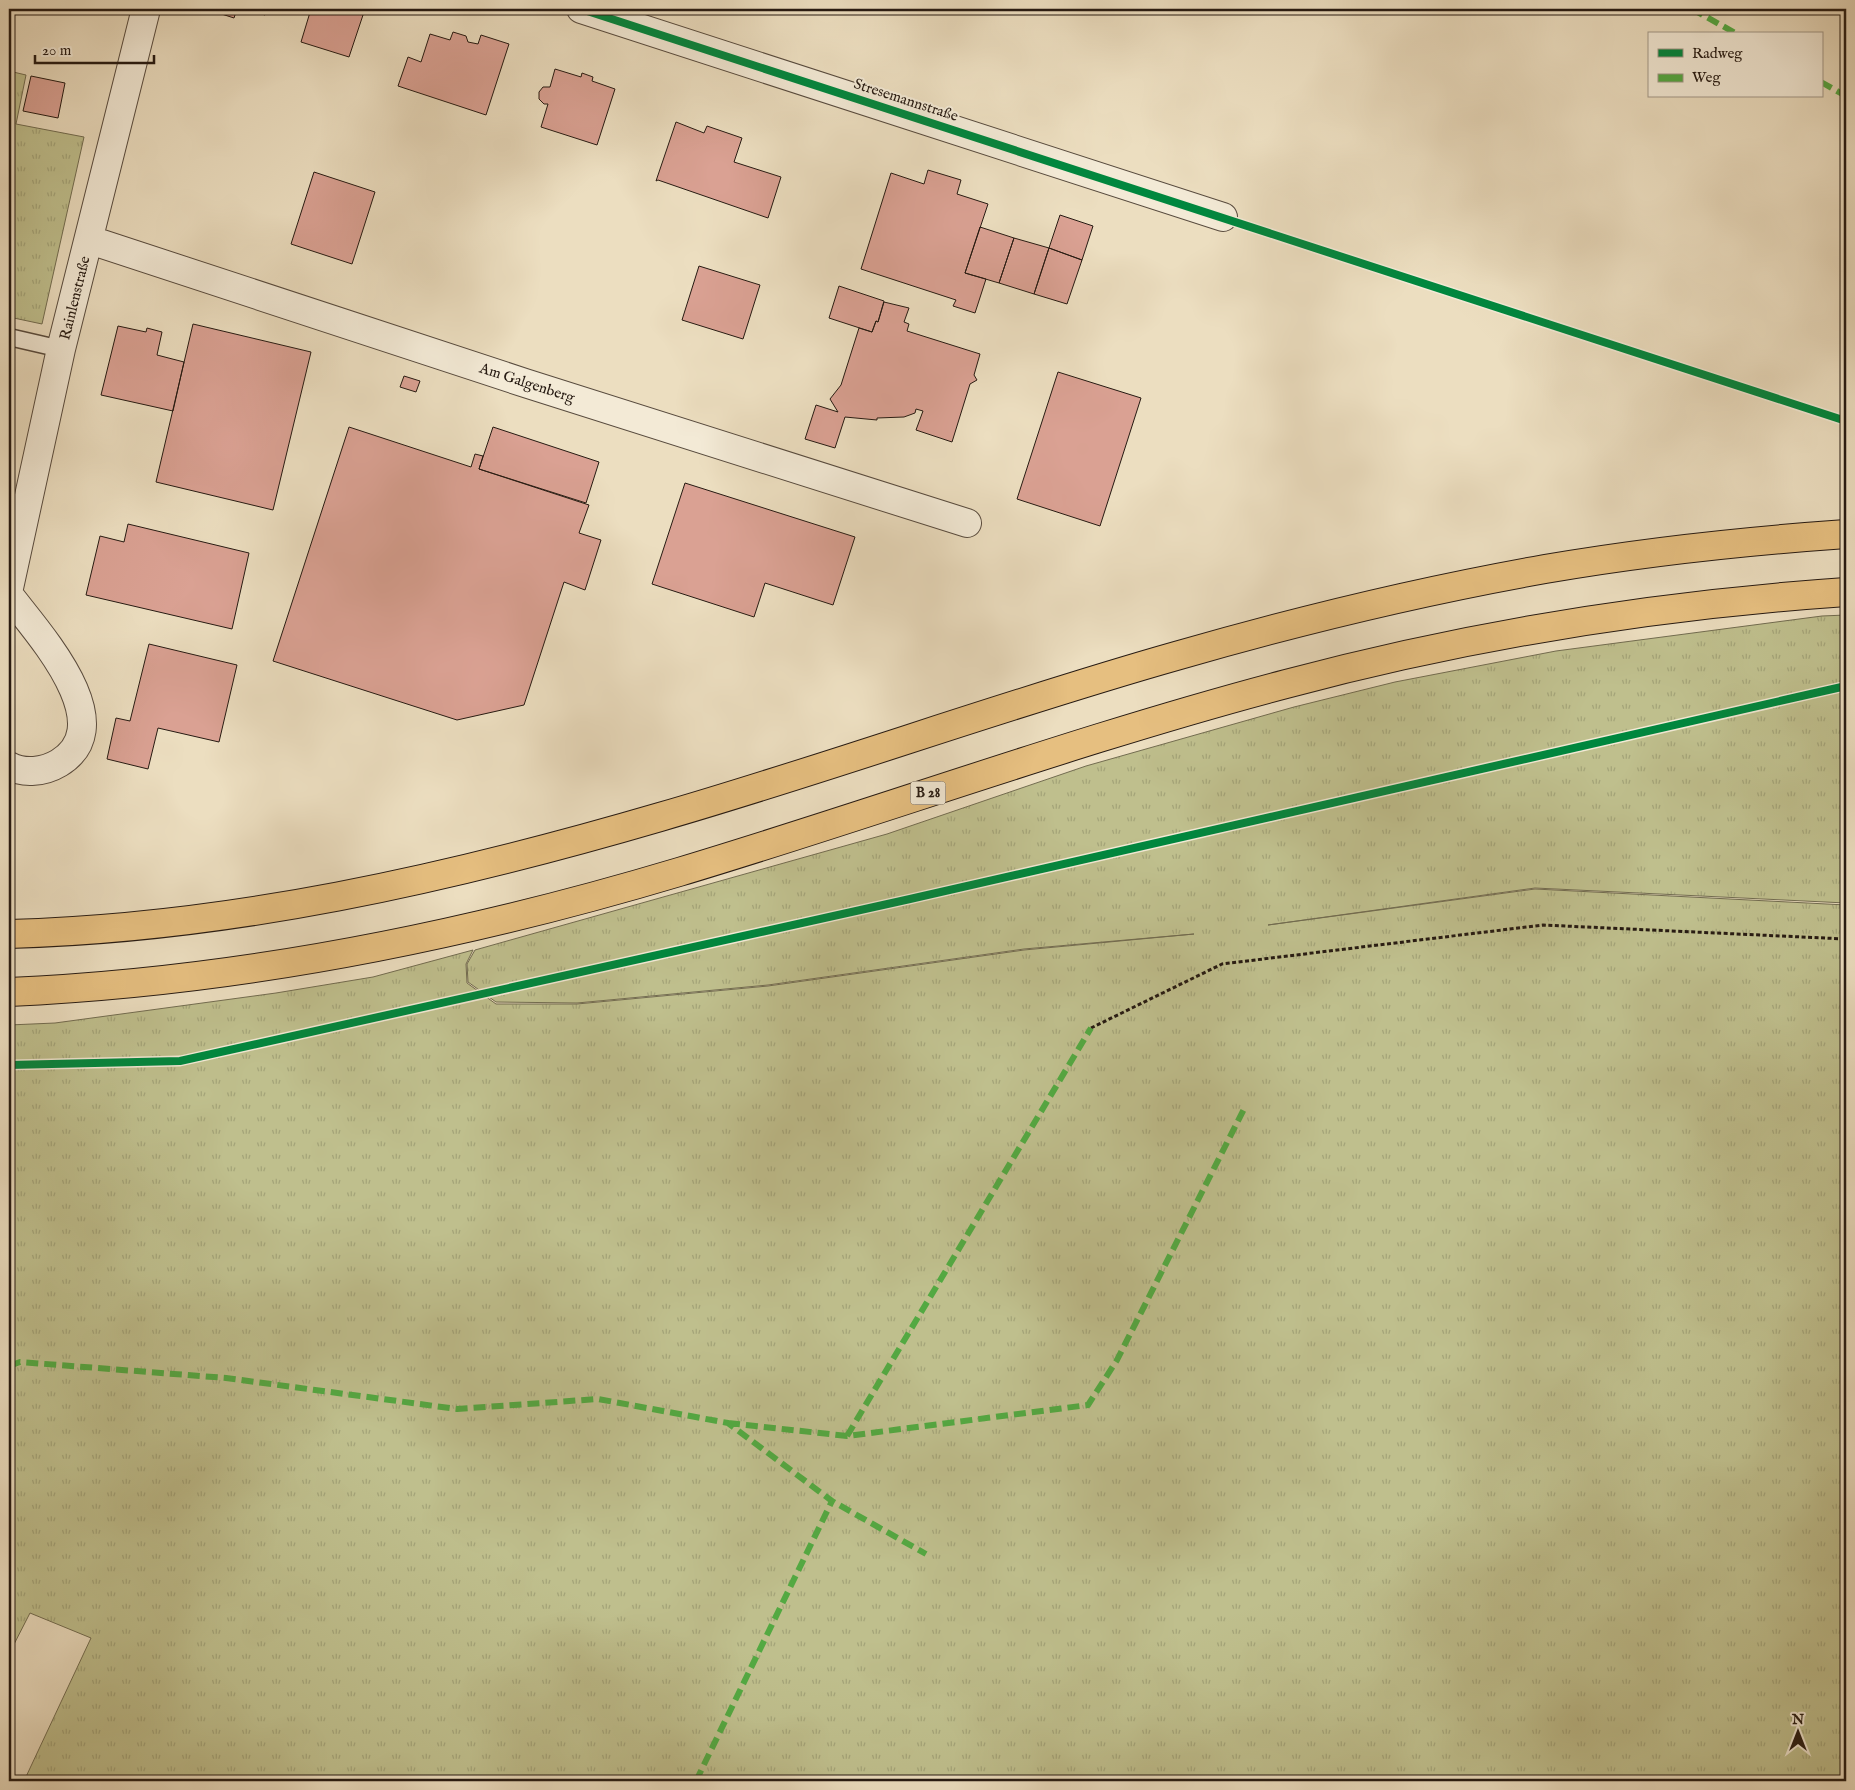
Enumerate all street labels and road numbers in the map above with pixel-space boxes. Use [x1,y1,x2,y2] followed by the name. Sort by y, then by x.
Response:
[851,74,961,126] street label: Stresemannstraße
[55,254,95,342] street label: Rainlenstraße
[476,358,578,408] street label: Am Galgenberg
[910,781,946,804] road number: B 28

